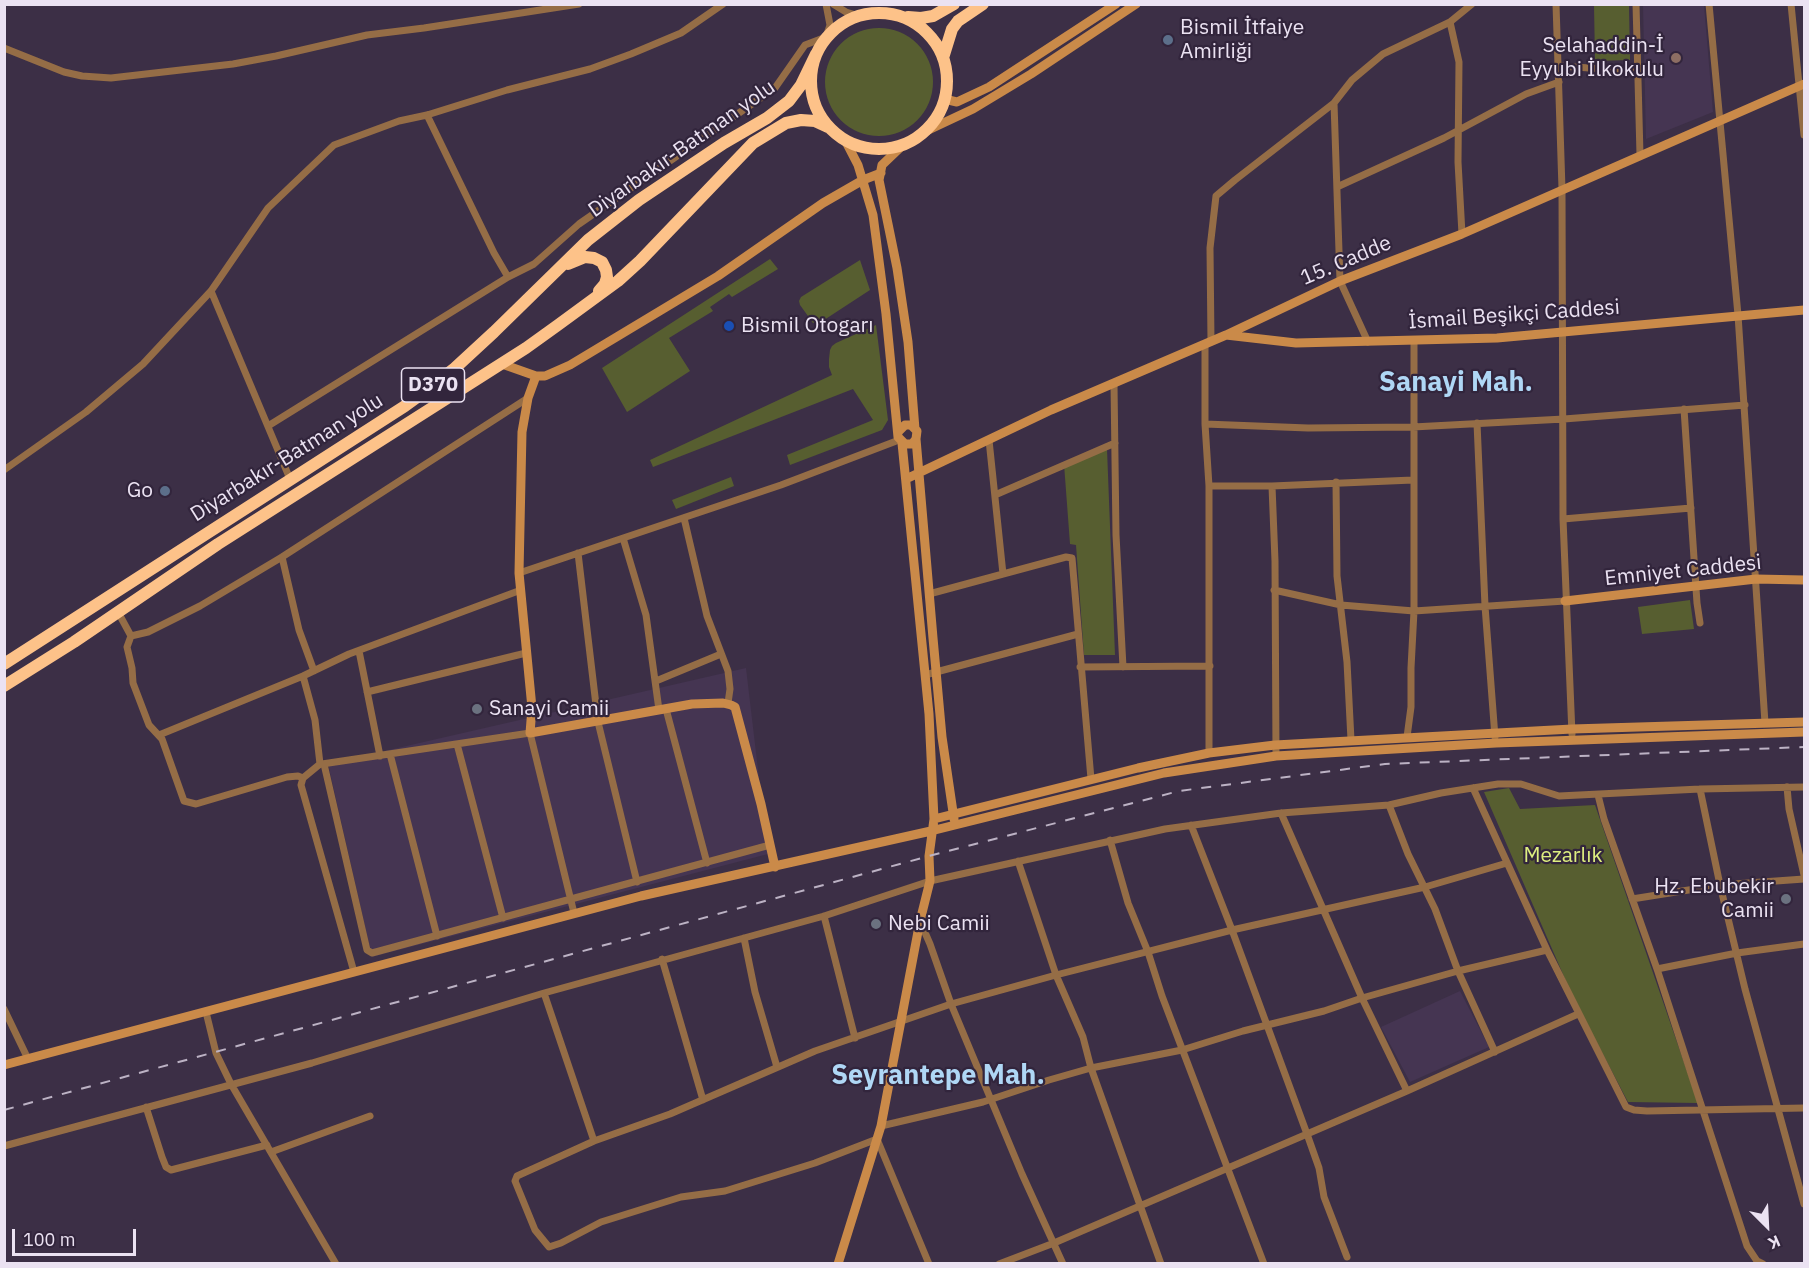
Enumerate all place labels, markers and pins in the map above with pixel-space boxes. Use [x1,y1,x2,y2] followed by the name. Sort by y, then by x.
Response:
[1180,15,1304,65] place label: Bismil İtfaiye Amirliği
[1161,33,1175,47] marker: Bismil İtfaiye Amirliği
[1519,33,1664,83] place label: Selahaddin-İ Eyyubi İlkokulu
[1669,51,1683,65] marker: Selahaddin-İ Eyyubi İlkokulu
[741,313,874,339] place label: Bismil Otogarı
[722,319,736,333] marker: Bismil Otogarı
[127,478,153,504] place label: Go
[158,484,172,498] marker: Go
[489,696,609,722] place label: Sanayi Camii
[470,702,484,716] marker: Sanayi Camii
[1654,874,1774,924] place label: Hz. Ebubekir Camii
[1779,892,1793,906] marker: Hz. Ebubekir Camii
[888,911,990,937] place label: Nebi Camii
[869,917,883,931] marker: Nebi Camii

